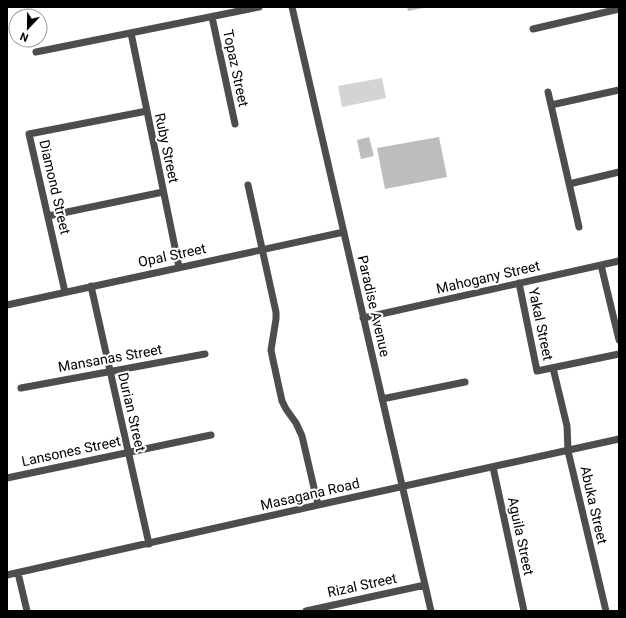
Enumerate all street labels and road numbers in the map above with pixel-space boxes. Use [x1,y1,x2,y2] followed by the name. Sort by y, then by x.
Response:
[220,28,252,108] street label: Topaz Street
[152,112,182,185] street label: Ruby Street
[36,138,74,236] street label: Diamond Street
[137,240,208,270] street label: Opal Street
[355,254,393,358] street label: Paradise Avenue
[435,257,542,297] street label: Mahogany Street
[525,286,557,362] street label: Yakal Street
[57,341,164,375] street label: Mansanas Street
[115,371,149,454] street label: Durian Street
[20,433,122,469] street label: Lansones Street
[577,464,611,546] street label: Abuka Street
[259,475,361,513] street label: Masagana Road
[505,495,537,577] street label: Aguila Street
[326,570,399,600] street label: Rizal Street

